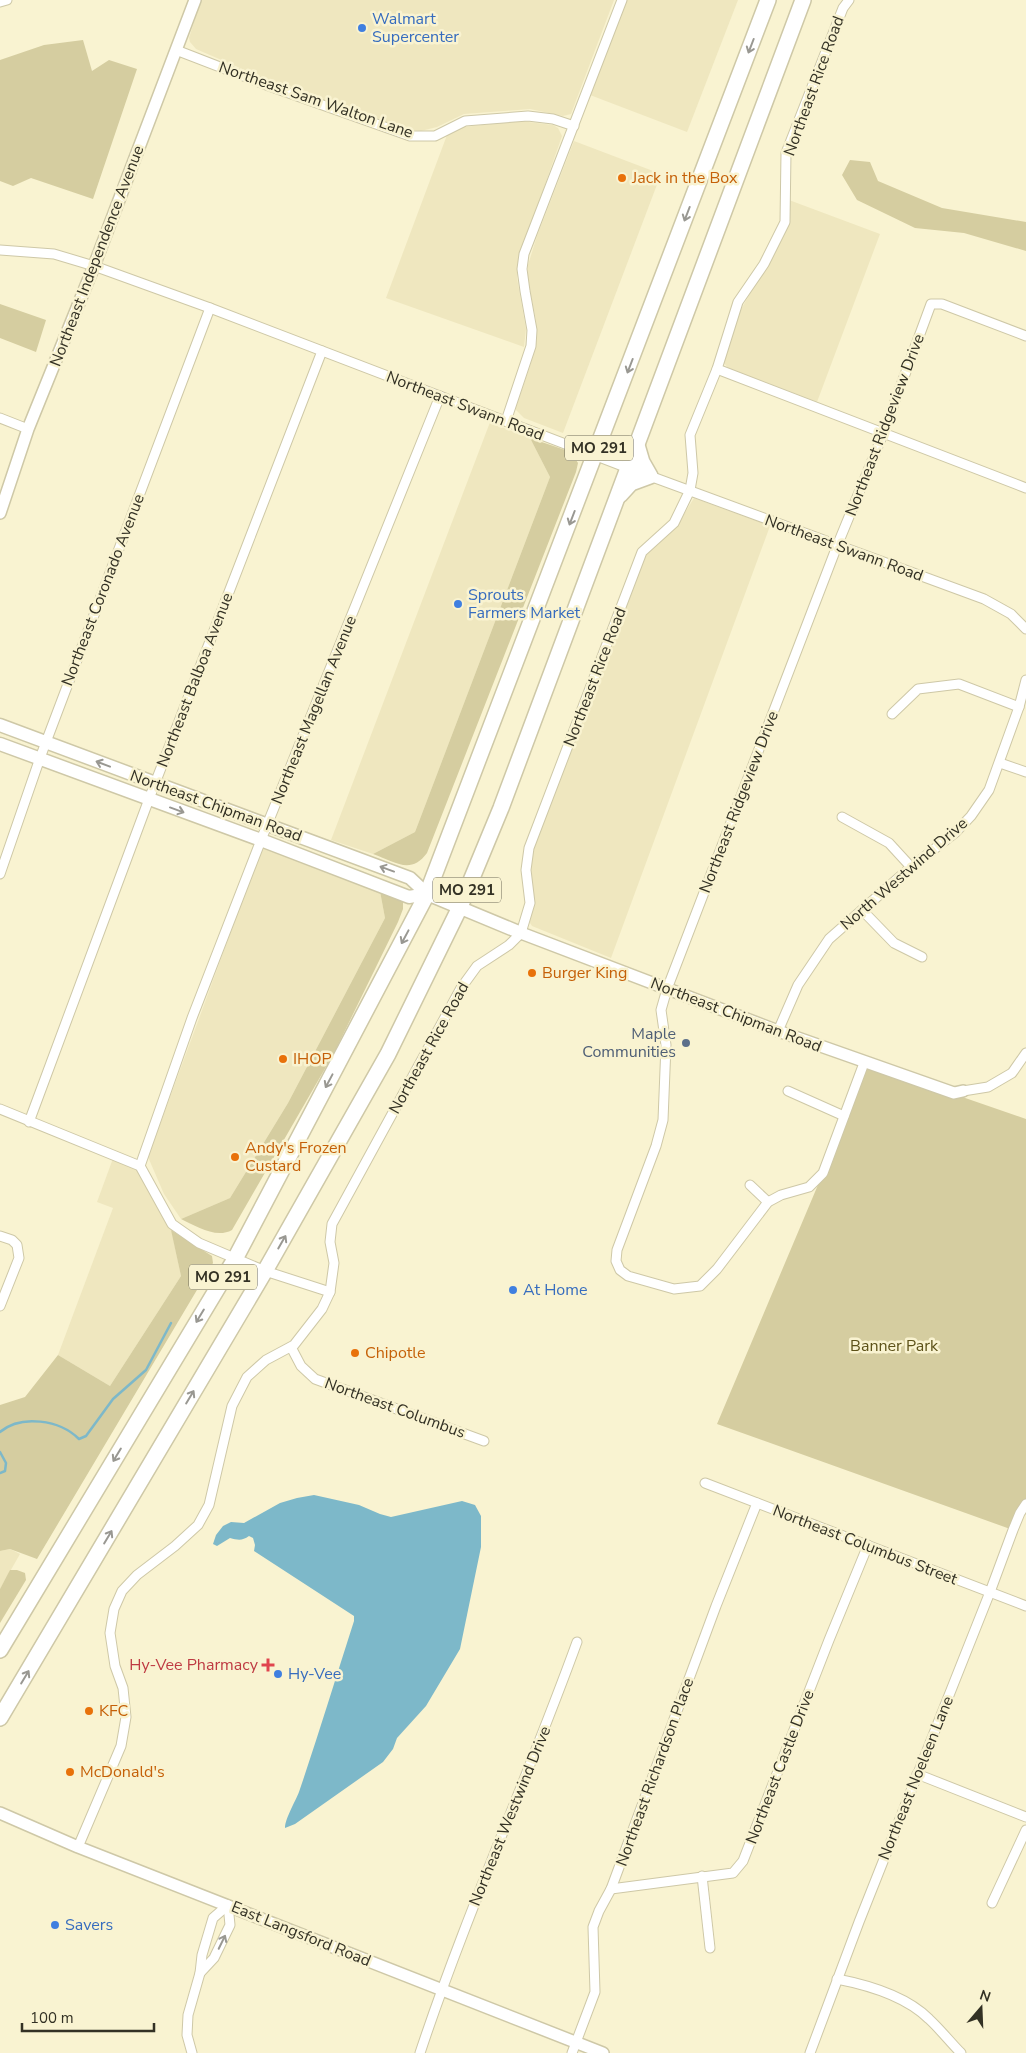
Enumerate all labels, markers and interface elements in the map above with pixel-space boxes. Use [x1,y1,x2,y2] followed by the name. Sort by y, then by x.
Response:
[372,8,459,48] place label: Walmart Supercenter
[778,13,850,159] street label: Northeast Rice Road
[356,22,368,34] marker: Walmart Supercenter
[746,37,755,53] one-way arrow
[216,56,416,144] street label: Northeast Sam Walton Lane
[45,142,149,370] street label: Northeast Independence Avenue
[631,167,738,189] place label: Jack in the Box
[616,172,628,184] marker: Jack in the Box
[682,206,691,221] one-way arrow
[840,331,930,519] street label: Northeast Ridgeview Drive
[625,358,634,373] one-way arrow
[383,366,547,446] street label: Northeast Swann Road
[565,436,633,460] road number: MO 291
[56,491,150,689] street label: Northeast Coronado Avenue
[762,509,926,587] street label: Northeast Swann Road
[567,510,576,525] one-way arrow
[468,584,581,624] place label: Sprouts Farmers Market
[152,590,238,770] street label: Northeast Balboa Avenue
[452,598,464,610] marker: Sprouts Farmers Market
[558,604,632,750] street label: Northeast Rice Road
[266,612,362,808] street label: Northeast Magellan Avenue
[694,708,784,896] street label: Northeast Ridgeview Drive
[96,759,111,768] one-way arrow
[127,765,305,847] street label: Northeast Chipman Road
[169,806,184,815] one-way arrow
[836,813,972,935] street label: North Westwind Drive
[379,864,395,873] one-way arrow
[433,878,501,902] road number: MO 291
[399,930,409,944] one-way arrow
[542,962,627,984] place label: Burger King
[526,967,538,979] marker: Burger King
[647,972,825,1058] street label: Northeast Chipman Road
[384,978,474,1118] street label: Northeast Rice Road
[582,1023,676,1063] place label: Maple Communities
[680,1037,692,1049] marker: Maple Communities
[293,1048,332,1070] place label: IHOP
[277,1053,289,1065] marker: IHOP
[323,1073,333,1088] one-way arrow
[245,1137,347,1177] place label: Andy's Frozen Custard
[229,1151,241,1163] marker: Andy's Frozen Custard
[277,1235,287,1249] one-way arrow
[189,1264,257,1290] road number: MO 291
[523,1279,587,1301] place label: At Home
[507,1284,519,1296] marker: At Home
[195,1308,205,1322] one-way arrow
[850,1335,939,1357] park label: Banner Park
[365,1342,425,1364] place label: Chipotle
[349,1347,361,1359] marker: Chipotle
[322,1372,468,1444] street label: Northeast Columbus
[186,1390,196,1404] one-way arrow
[111,1448,121,1462] one-way arrow
[769,1500,961,1591] street label: Northeast Columbus Street
[103,1530,113,1544] one-way arrow
[129,1654,259,1676] place label: Hy-Vee Pharmacy
[262,1659,274,1671] marker: Hy-Vee Pharmacy
[288,1663,341,1685] place label: Hy-Vee
[272,1668,284,1680] marker: Hy-Vee
[20,1670,30,1684] one-way arrow
[611,1675,699,1869] street label: Northeast Richardson Place
[740,1687,820,1847] street label: Northeast Castle Drive
[873,1693,959,1863] street label: Northeast Noeleen Lane
[99,1700,129,1722] place label: KFC
[83,1705,95,1717] marker: KFC
[464,1723,556,1909] street label: Northeast Westwind Drive
[80,1761,165,1783] place label: McDonald's
[64,1766,76,1778] marker: McDonald's
[228,1896,374,1972] street label: East Langsford Road
[65,1914,113,1936] place label: Savers
[49,1919,61,1931] marker: Savers
[218,1935,227,1950] one-way arrow
[956,1983,1006,2033] north arrow
[977,1985,993,2007] text: N
[22,2000,155,2032] scale bar
[30,2008,74,2028] text: 100 m

